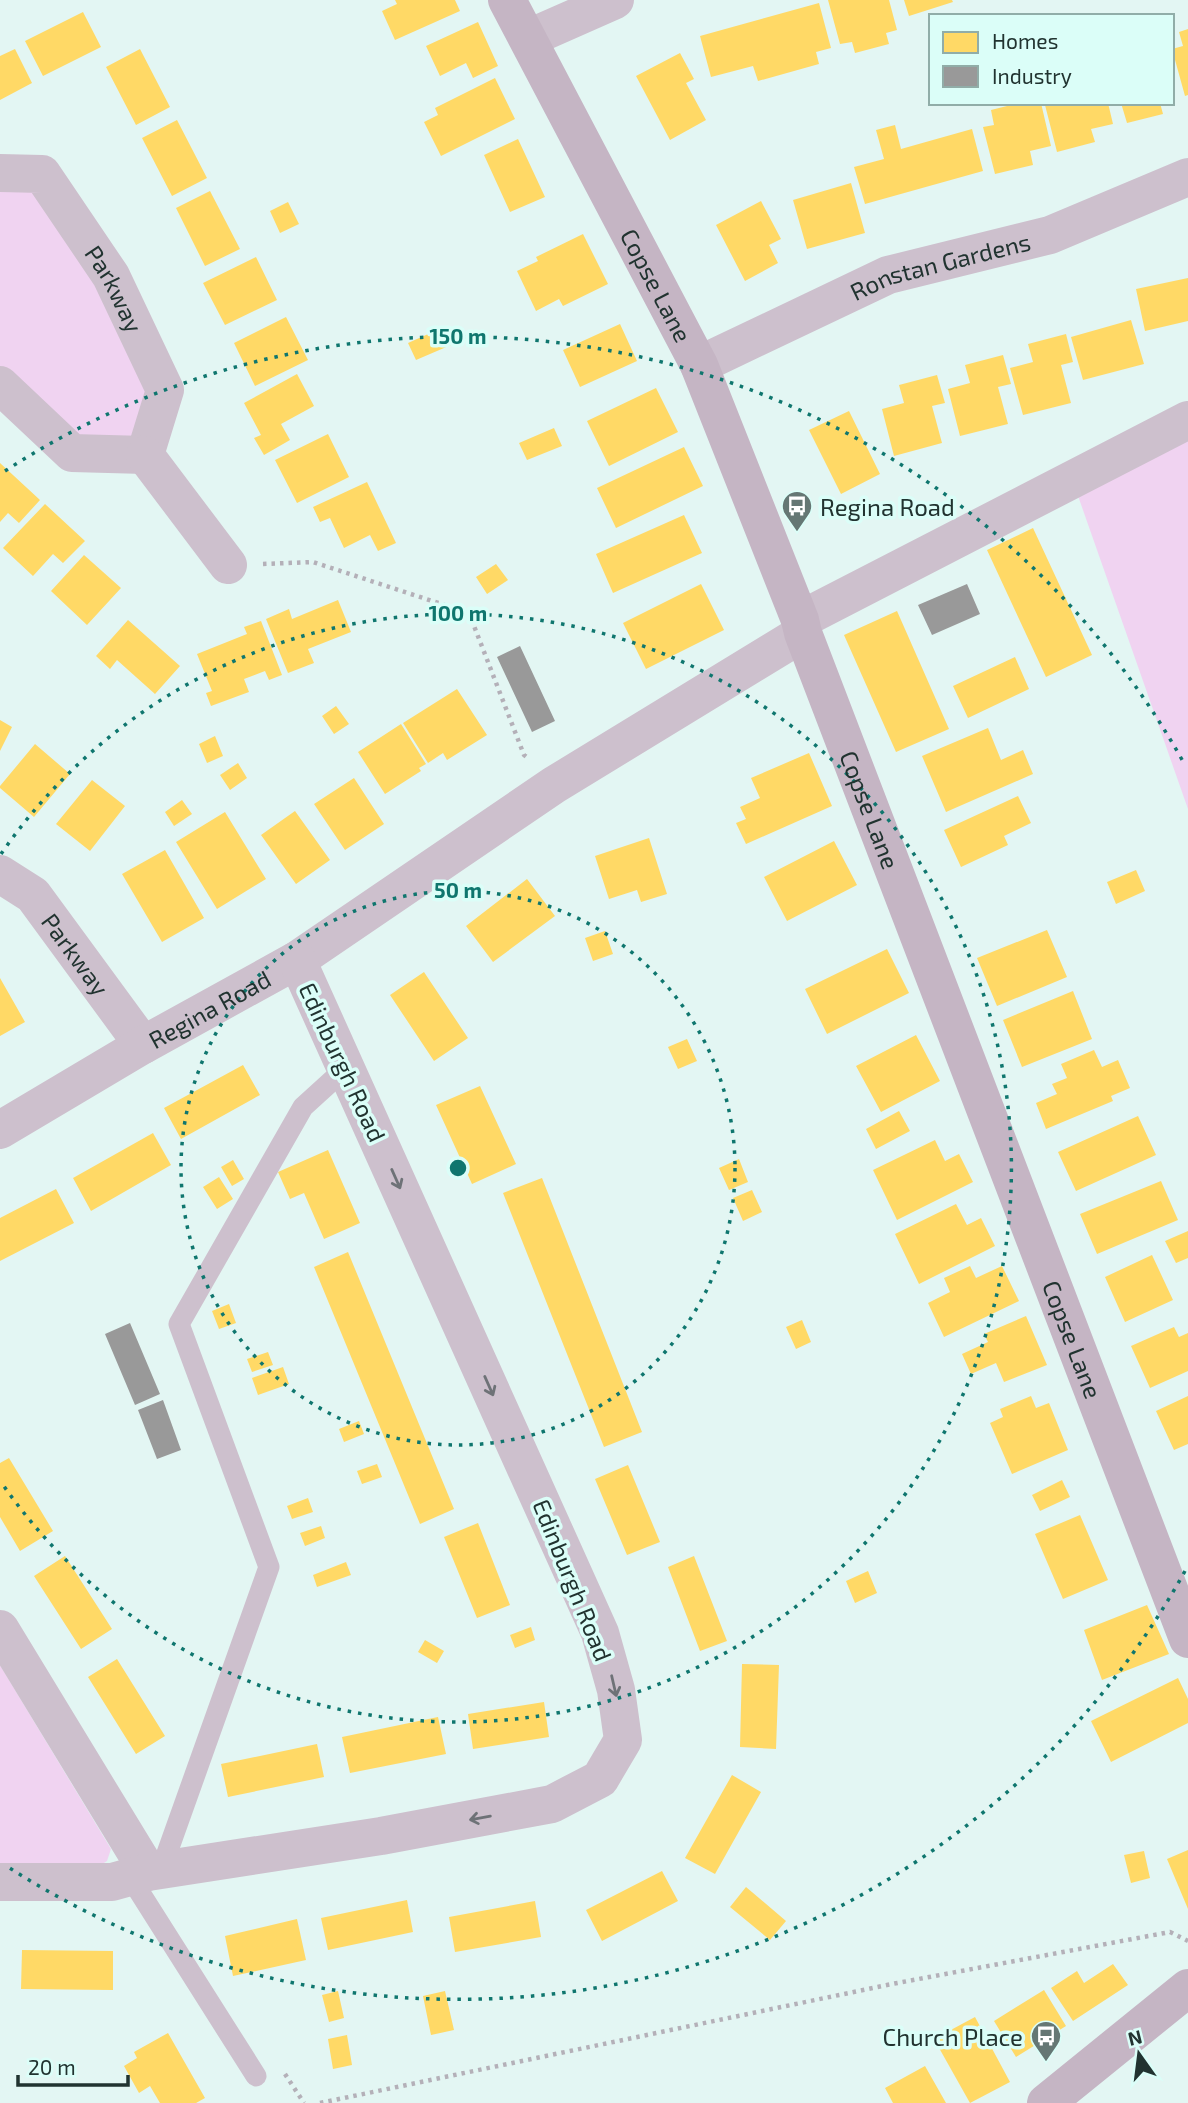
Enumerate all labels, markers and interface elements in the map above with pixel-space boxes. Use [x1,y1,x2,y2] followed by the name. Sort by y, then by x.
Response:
[929,14,1174,105] legend
[992,28,1058,53] text: Homes
[992,63,1072,88] text: Industry
[615,223,699,347] street label: Copse Lane
[845,226,1033,306] street label: Ronstan Gardens
[80,239,150,337] street label: Parkway
[430,323,486,348] text: 150 m
[780,489,814,533] bus stop icon: Regina Road
[820,492,955,521] place label: Regina Road
[429,600,487,625] text: 100 m
[835,746,906,873] street label: Copse Lane
[434,877,482,902] text: 50 m
[36,907,116,1001] street label: Parkway
[143,963,275,1054] street label: Regina Road
[294,978,392,1146] street label: Edinburgh Road
[446,1156,470,1180] centre of rings
[390,1167,403,1189] one-way arrow
[1037,1276,1109,1402] street label: Copse Lane
[483,1375,496,1396] one-way arrow
[527,1495,619,1665] street label: Edinburgh Road
[608,1674,621,1697] one-way arrow
[469,1811,492,1825] one-way arrow
[1029,2019,1063,2063] bus stop icon: Church Place
[1104,2019,1174,2089] north arrow
[882,2022,1023,2051] place label: Church Place
[1125,2024,1144,2050] text: N
[18,2044,128,2088] scale bar
[28,2054,76,2079] text: 20 m

